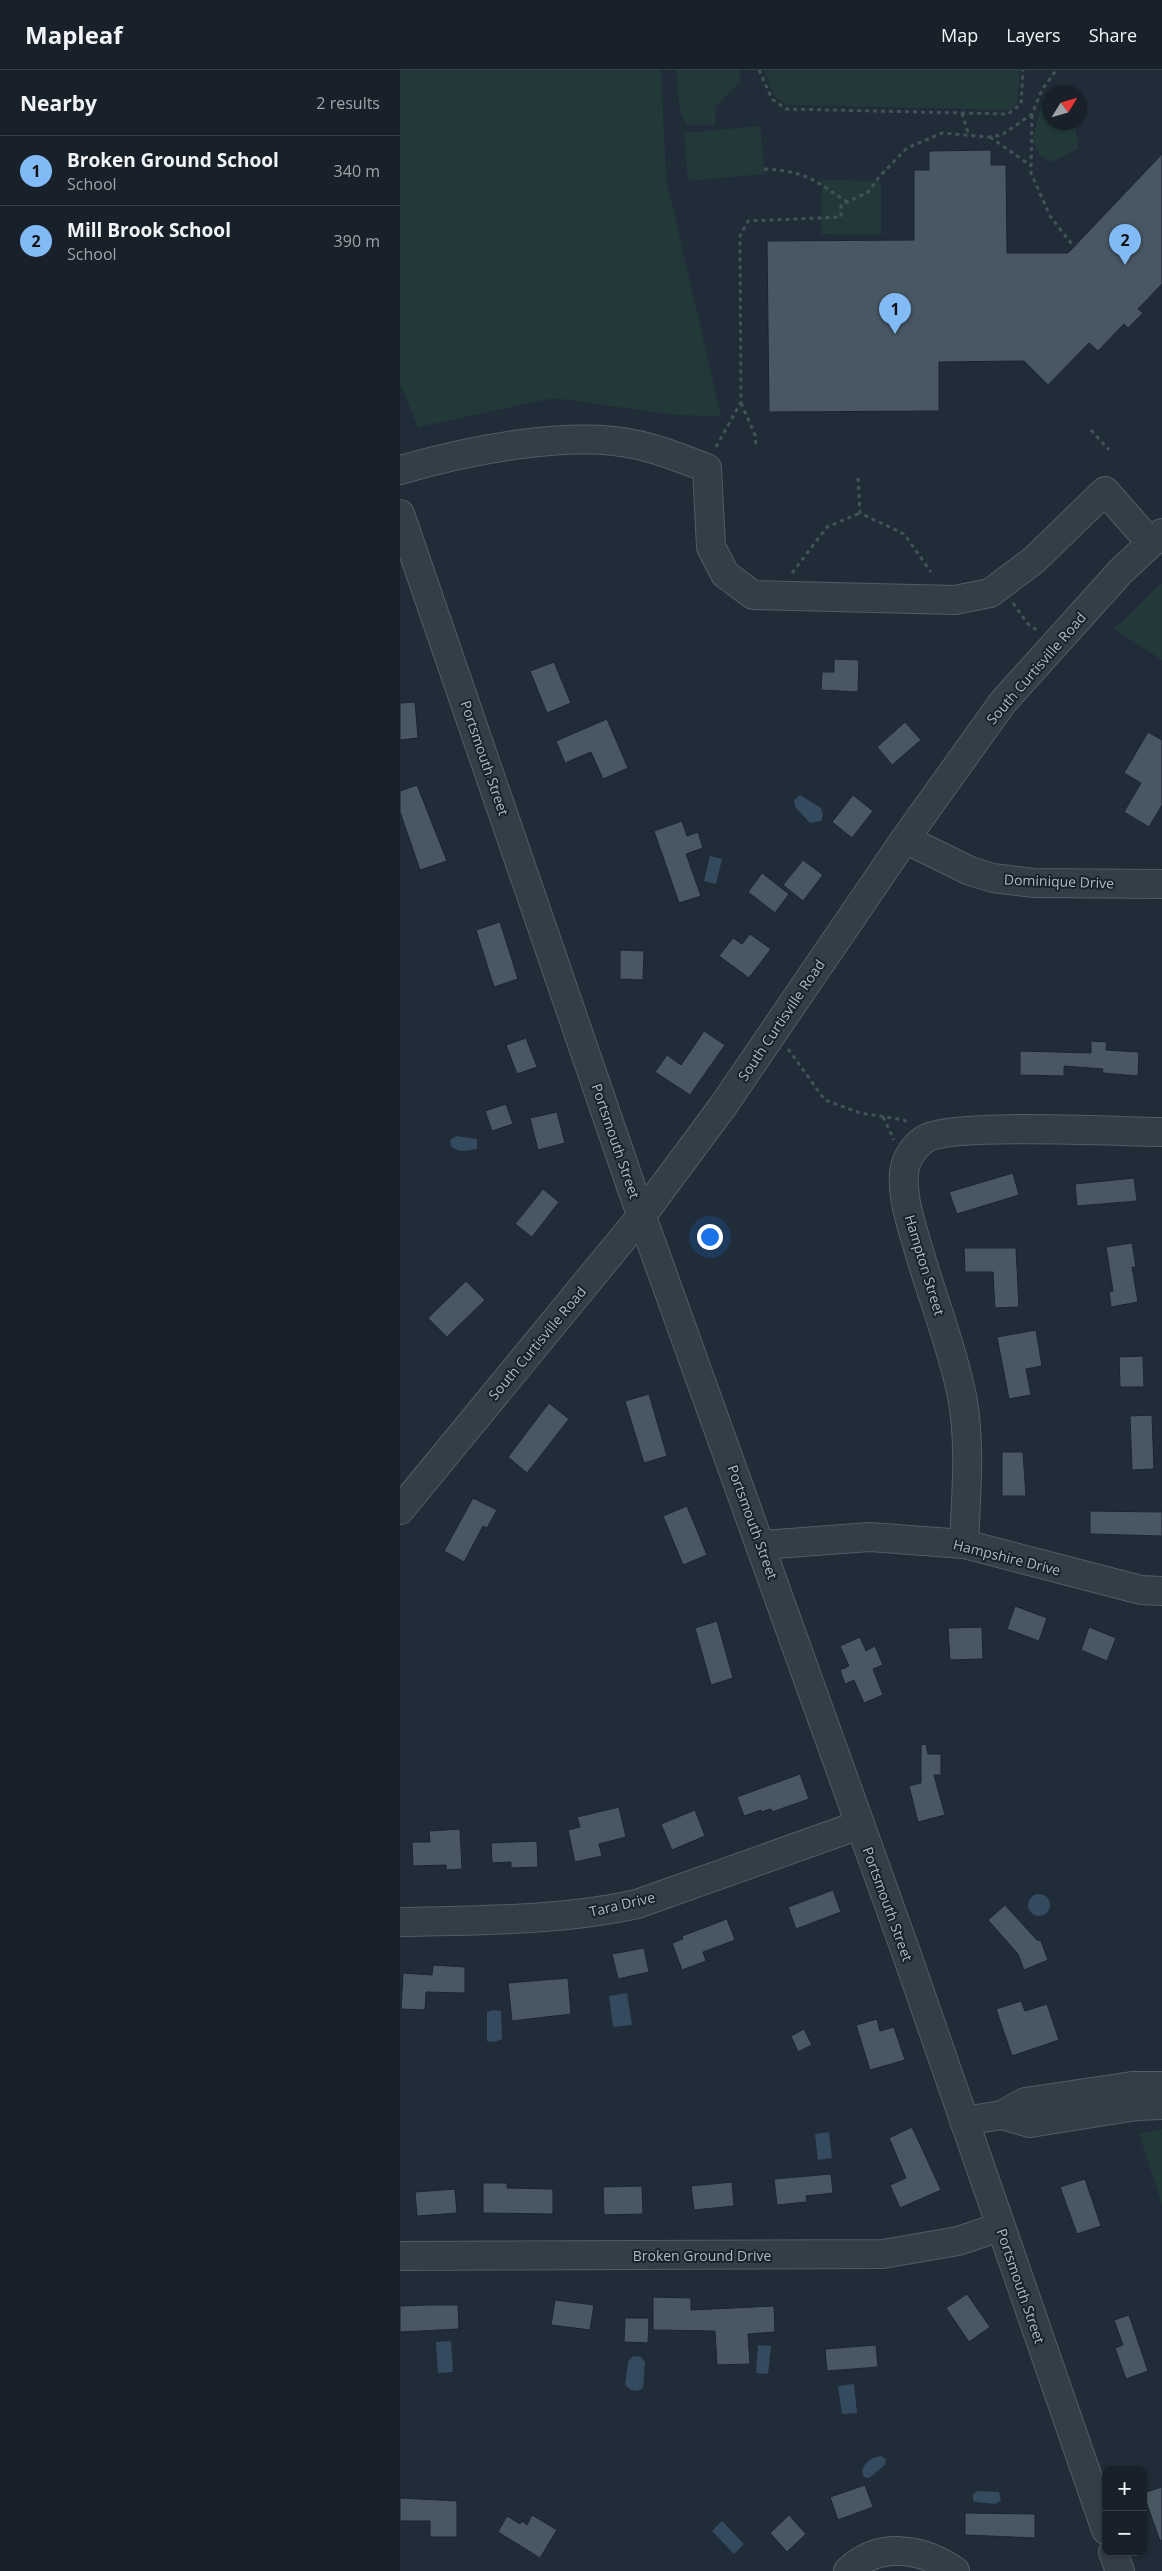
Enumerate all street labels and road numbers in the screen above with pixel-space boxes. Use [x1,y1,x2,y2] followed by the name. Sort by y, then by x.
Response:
[982,608,1090,728] street label: South Curtisville Road
[456,698,514,818] street label: Portsmouth Street
[1004,870,1114,892] street label: Dominique Drive
[733,956,829,1084] street label: South Curtisville Road
[587,1081,645,1201] street label: Portsmouth Street
[901,1212,949,1318] street label: Hampton Street
[484,1282,590,1404] street label: South Curtisville Road
[723,1462,783,1582] street label: Portsmouth Street
[951,1534,1063,1580] street label: Hampshire Drive
[858,1844,918,1964] street label: Portsmouth Street
[587,1887,657,1921] street label: Tara Drive
[992,2226,1050,2346] street label: Portsmouth Street
[633,2246,771,2265] street label: Broken Ground Drive

